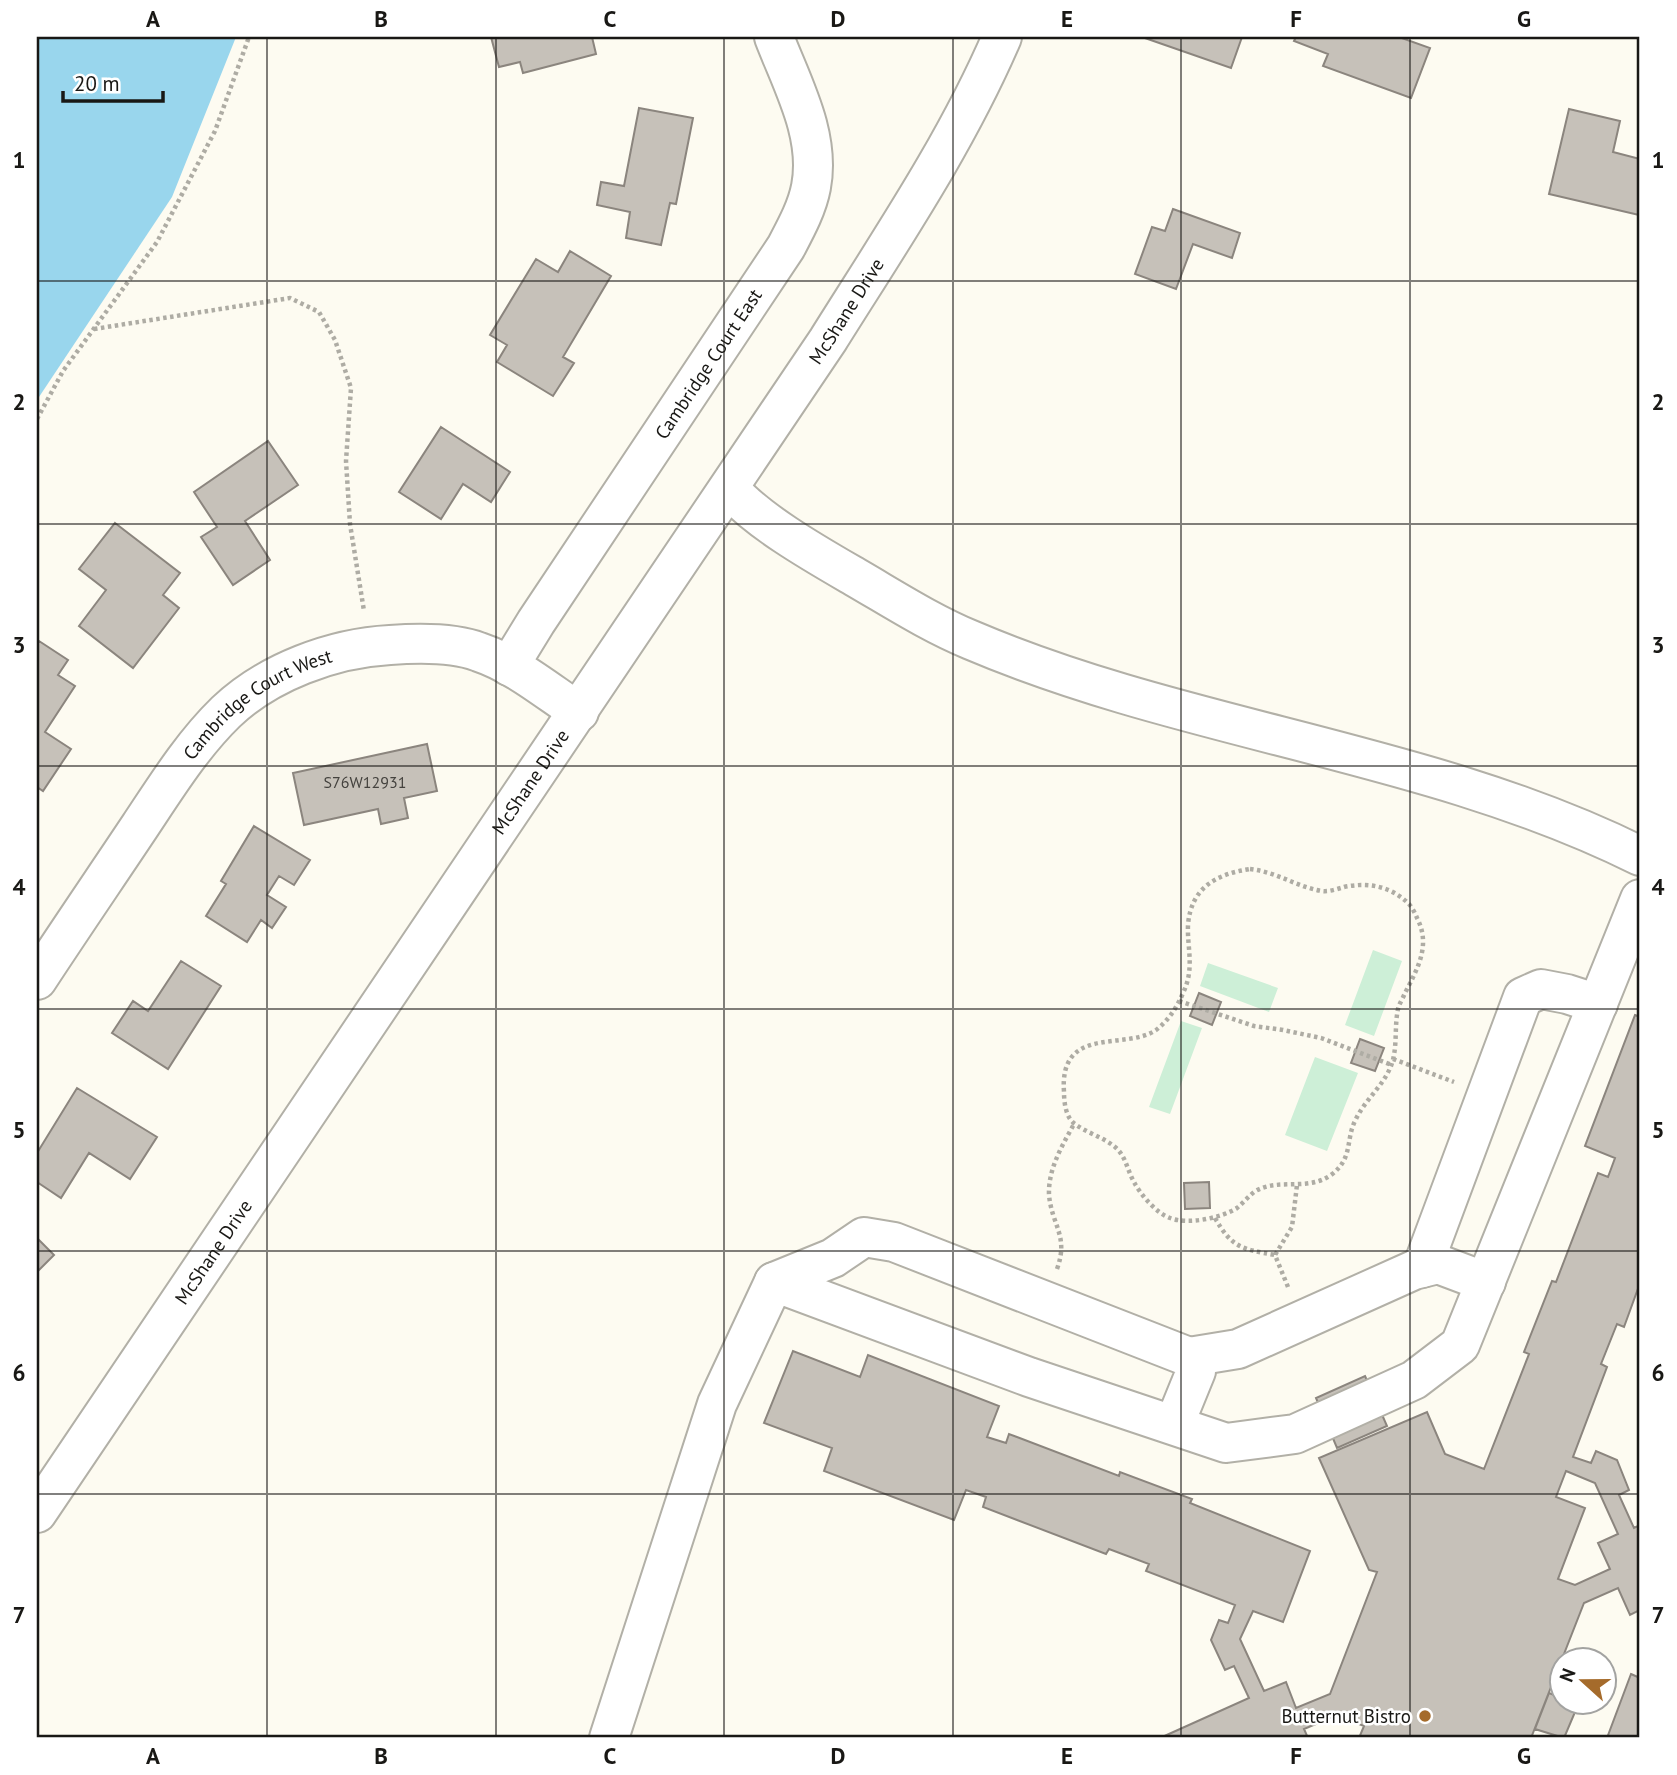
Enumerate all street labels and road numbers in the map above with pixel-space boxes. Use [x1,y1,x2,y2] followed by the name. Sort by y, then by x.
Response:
[803,253,889,369] street label: McShane Drive
[649,284,767,443] street label: Cambridge Court East
[178,643,335,764] street label: Cambridge Court West
[486,725,574,839] street label: McShane Drive
[169,1195,257,1309] street label: McShane Drive

